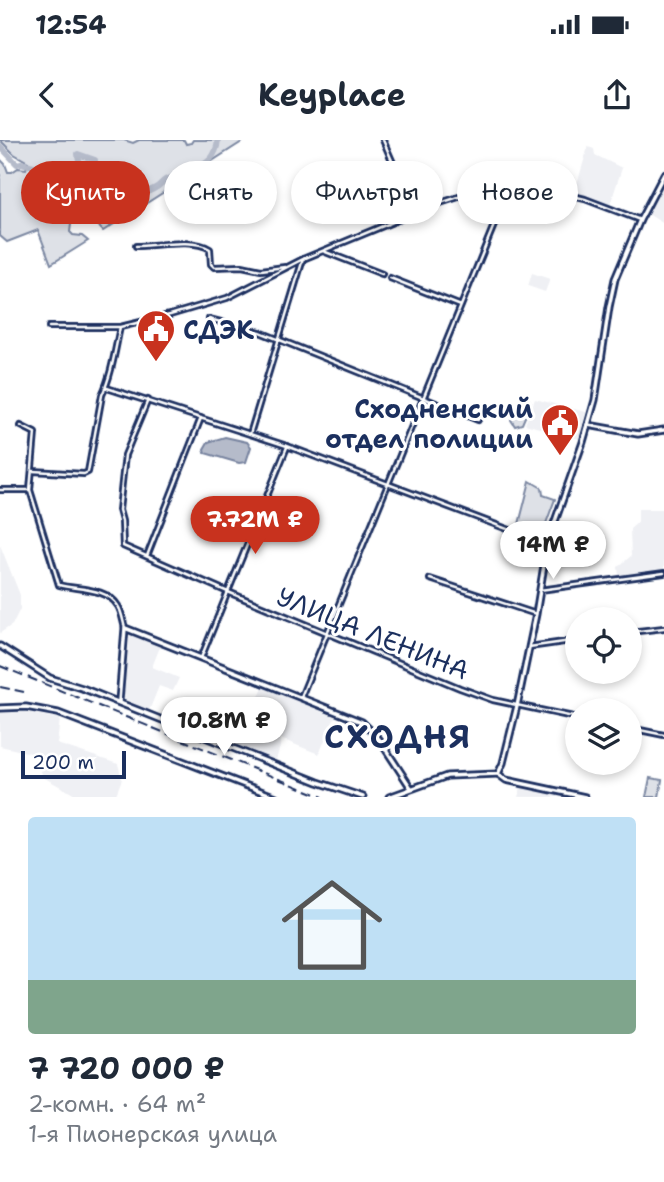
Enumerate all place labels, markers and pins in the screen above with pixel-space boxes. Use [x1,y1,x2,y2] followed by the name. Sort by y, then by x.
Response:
[135,308,177,363] public building icon: СДЭК
[183,312,254,347] place label: СДЭК
[325,391,533,456] place label: Сходненский отдел полиции
[539,402,581,457] public building icon: Сходненский отдел полиции
[190,496,320,556] pin: 7.72M ₽
[504,522,602,581] pin: 14M ₽
[159,698,289,757] pin: 10.8M ₽

